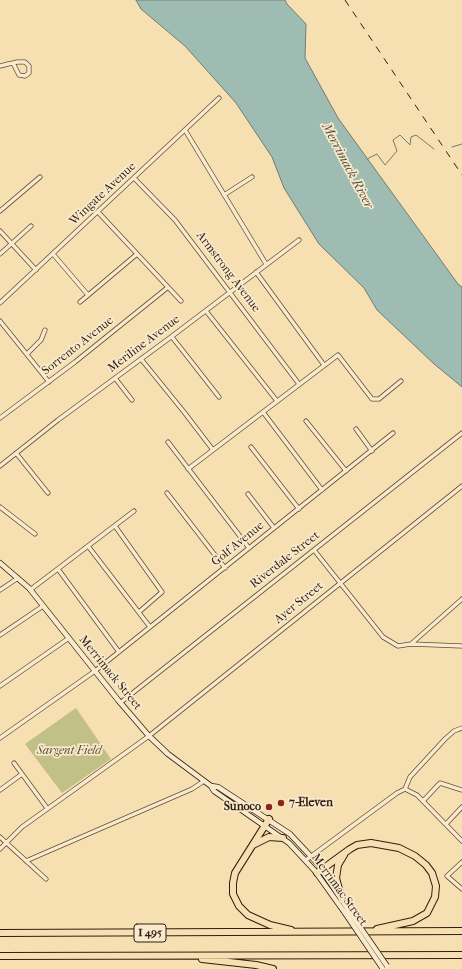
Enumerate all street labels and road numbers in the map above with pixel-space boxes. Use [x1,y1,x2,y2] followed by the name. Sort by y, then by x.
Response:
[67,160,139,228] street label: Wingate Avenue
[193,229,263,315] street label: Armstrong Avenue
[105,312,183,376] street label: Meriline Avenue
[39,314,117,378] street label: Sorrento Avenue
[209,519,267,569] street label: Golf Avenue
[247,528,323,592] street label: Riverdale Street
[272,579,326,627] street label: Ayer Street
[76,633,144,713] street label: Merrimack Street
[308,851,370,929] street label: Merrimac Street
[134,924,166,942] road number: I 495

